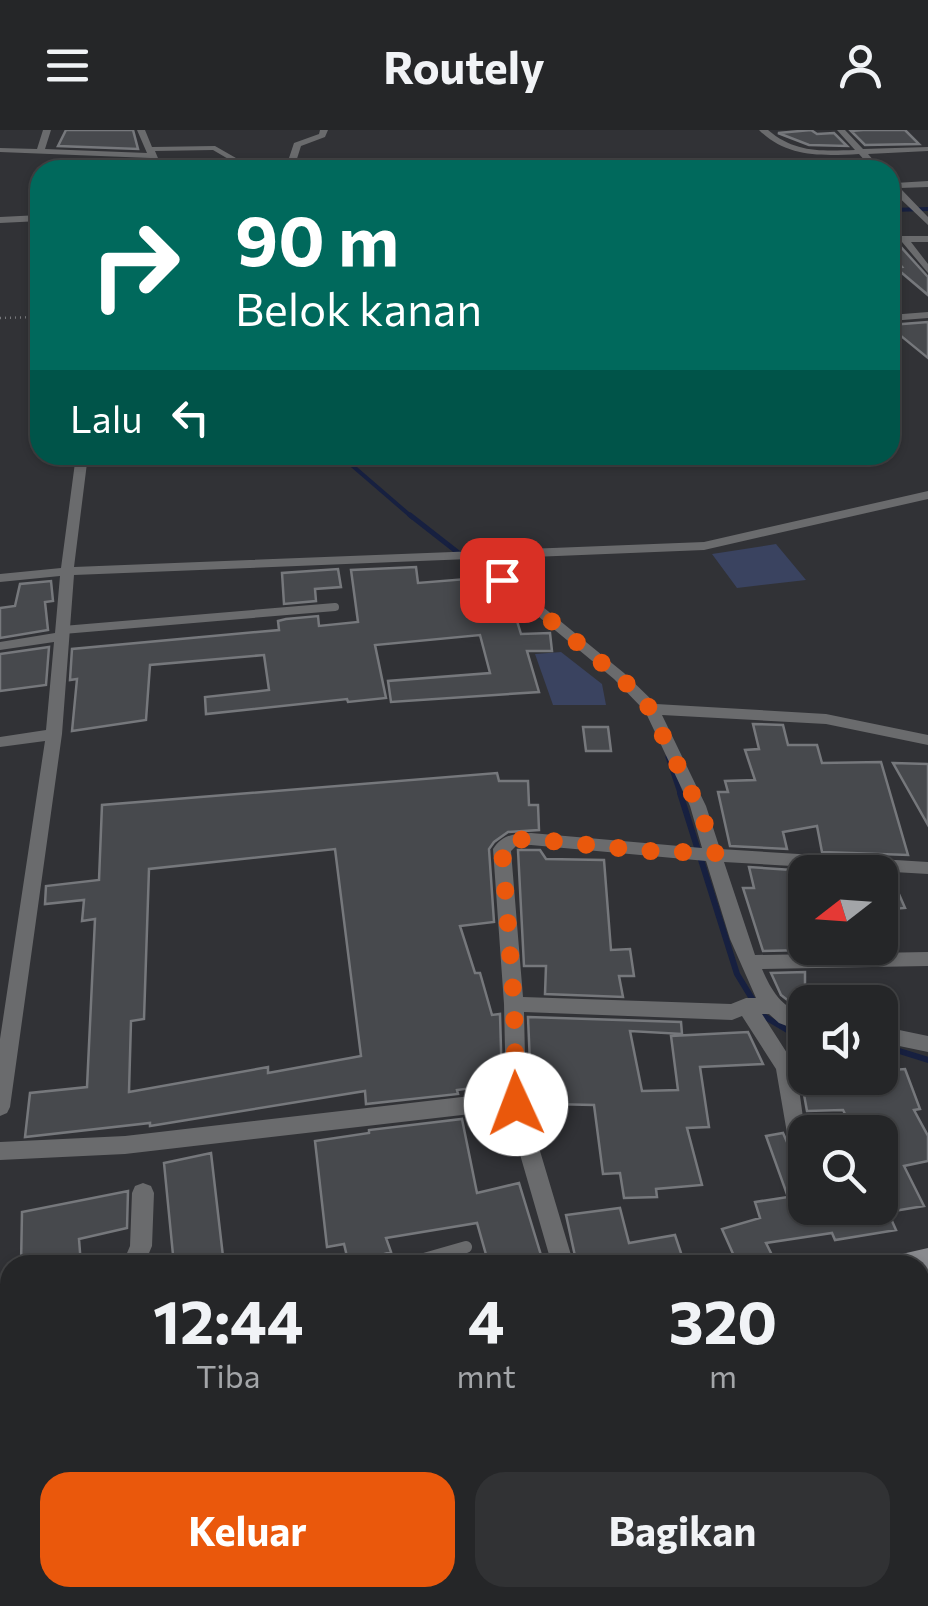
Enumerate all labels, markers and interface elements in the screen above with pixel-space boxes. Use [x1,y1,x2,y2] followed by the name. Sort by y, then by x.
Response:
[40,38,95,93] icon: menu
[383,38,545,93] text: Routely
[833,38,888,93] icon: person
[235,195,399,280] text: 90 m
[70,200,200,330] icon: right
[235,280,482,335] text: Belok kanan
[163,390,218,445] icon: left
[70,394,143,441] text: Lalu
[460,538,545,623] pin
[475,553,530,608] icon: arrive
[788,855,898,965] north arrow
[788,855,898,1225] map controls
[788,985,898,1095] button: sound
[464,1052,568,1156] position arrow
[788,1115,898,1225] button: search
[153,1283,304,1356] text: 12:44
[468,1283,505,1356] text: 4
[669,1283,777,1356] text: 320
[196,1355,260,1395] text: Tiba
[457,1355,516,1395] text: mnt
[709,1355,737,1395] text: m
[40,1472,455,1587] button: Keluar
[475,1472,890,1587] button: Bagikan

